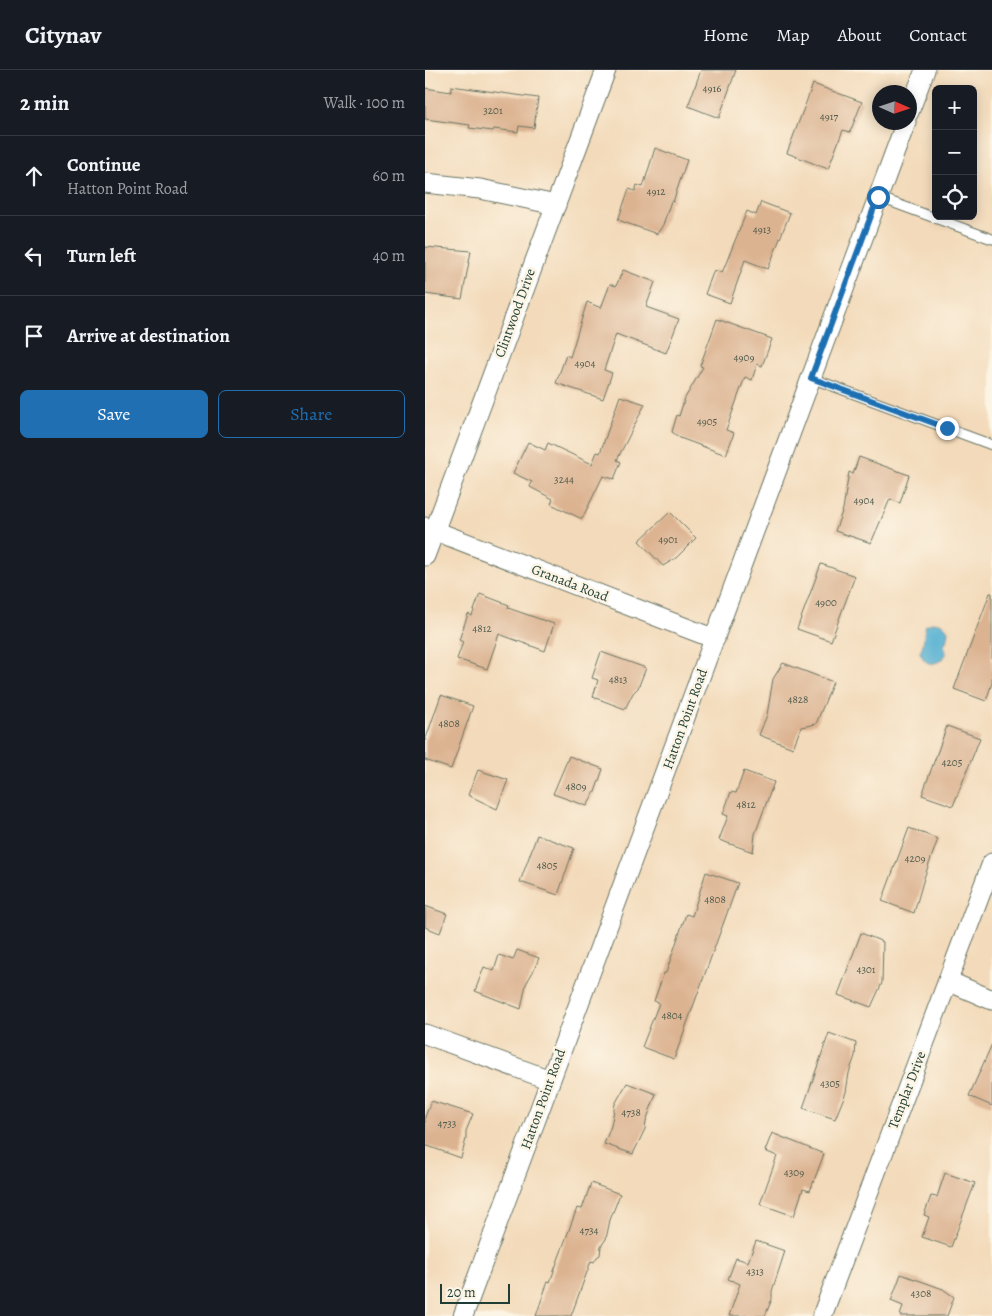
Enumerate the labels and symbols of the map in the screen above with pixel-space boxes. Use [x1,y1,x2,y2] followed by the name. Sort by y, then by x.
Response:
[703,81,721,96] house number: 4916
[872,85,917,130] north arrow
[483,103,503,118] house number: 3201
[820,109,839,124] house number: 4917
[647,184,665,199] house number: 4912
[867,186,890,209] route start
[753,222,771,237] house number: 4913
[490,266,540,360] street label: Clintwood Drive
[734,350,754,365] house number: 4909
[575,356,595,371] house number: 4904
[697,414,718,429] house number: 4905
[936,417,959,440] route end
[554,472,574,487] house number: 3244
[854,493,874,508] house number: 4904
[658,532,678,547] house number: 4901
[529,560,612,607] street label: Granada Road
[815,595,837,610] house number: 4900
[472,621,492,636] house number: 4812
[658,666,712,772] street label: Hatton Point Road
[609,672,627,687] house number: 4813
[788,692,808,707] house number: 4828
[438,716,460,731] house number: 4808
[942,755,963,770] house number: 4205
[565,779,587,794] house number: 4809
[736,797,756,812] house number: 4812
[904,851,926,866] house number: 4209
[537,858,558,873] house number: 4805
[704,892,726,907] house number: 4808
[856,962,876,977] house number: 4301
[661,1008,683,1023] house number: 4804
[516,1046,570,1152] street label: Hatton Point Road
[884,1048,930,1132] street label: Templar Drive
[820,1076,840,1091] house number: 4305
[621,1105,641,1120] house number: 4738
[438,1116,456,1131] house number: 4733
[784,1165,804,1180] house number: 4309
[579,1223,599,1238] house number: 4734
[746,1264,764,1279] house number: 4313
[440,1281,510,1304] scale bar
[911,1286,931,1301] house number: 4308

